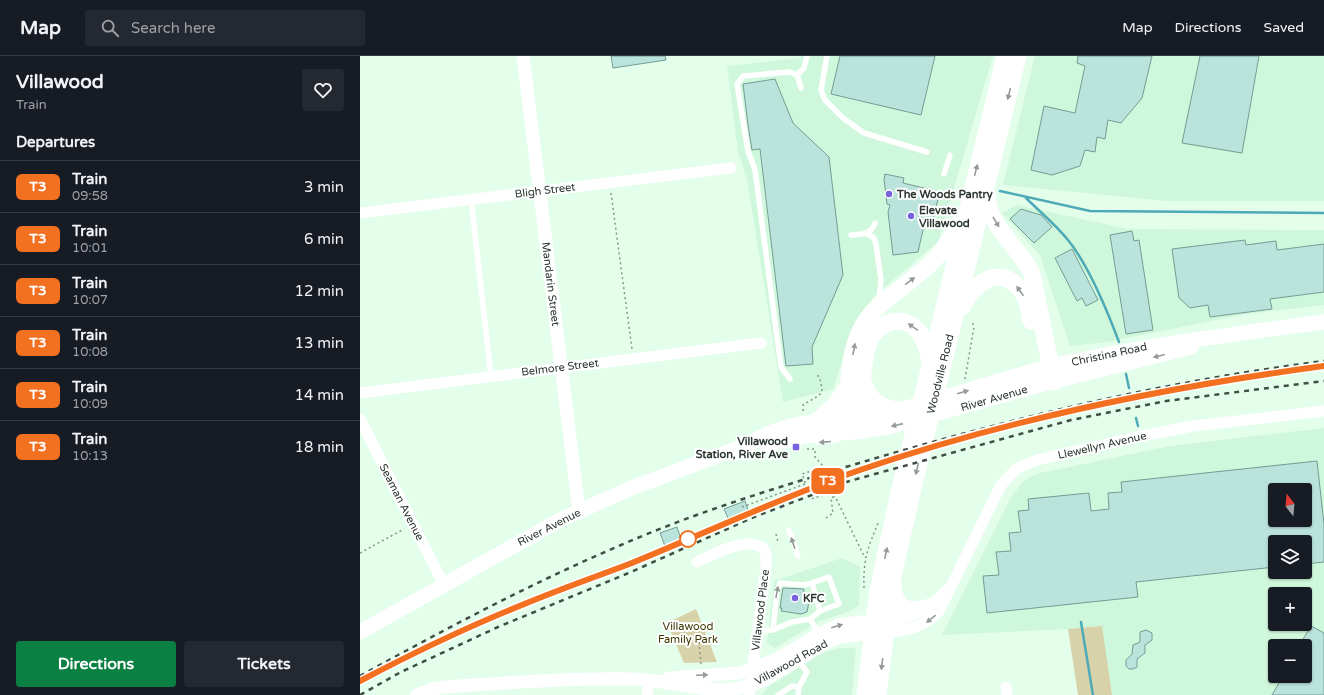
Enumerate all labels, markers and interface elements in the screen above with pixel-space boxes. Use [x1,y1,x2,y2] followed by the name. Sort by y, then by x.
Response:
[85,10,365,46] search box
[20,17,61,39] text: Map
[99,17,121,39] icon: search
[131,19,215,37] text: Search here
[1122,19,1153,36] text: Map
[1175,19,1242,36] text: Directions
[1264,19,1304,36] text: Saved
[302,69,344,111] button: heart
[16,71,104,93] text: Villawood
[1006,88,1012,100] one-way arrow
[16,97,47,113] text: Train
[16,133,95,151] text: Departures
[974,164,980,176] one-way arrow
[72,170,107,188] text: Train
[29,178,47,195] text: T3
[304,178,344,196] text: 3 min
[514,180,576,201] street label: Bligh Street
[72,188,108,204] text: 09:58
[896,188,993,202] place label: The Woods Pantry
[884,189,894,199] marker: The Woods Pantry
[919,204,970,230] place label: Elevate Villawood
[906,211,916,221] marker: Elevate Villawood
[992,217,1000,228] one-way arrow
[72,222,107,240] text: Train
[29,230,47,247] text: T3
[304,230,344,248] text: 6 min
[72,240,108,256] text: 10:01
[539,241,562,327] street label: Mandarin Street
[72,274,107,292] text: Train
[905,277,916,286] one-way arrow
[29,282,47,299] text: T3
[295,282,344,300] text: 12 min
[1016,286,1024,297] one-way arrow
[72,292,108,308] text: 10:07
[907,323,918,331] one-way arrow
[72,326,107,344] text: Train
[924,333,957,415] street label: Woodville Road
[29,334,47,351] text: T3
[295,334,344,352] text: 13 min
[1070,340,1148,369] street label: Christina Road
[852,343,858,355] one-way arrow
[72,344,108,360] text: 10:08
[1153,354,1165,360] one-way arrow
[521,356,600,379] street label: Belmore Street
[72,378,107,396] text: Train
[959,383,1029,414] street label: River Avenue
[29,386,47,403] text: T3
[295,386,344,404] text: 14 min
[957,389,969,395] one-way arrow
[72,396,108,412] text: 10:09
[890,422,903,428] one-way arrow
[1057,429,1148,462] street label: Llewellyn Avenue
[72,430,107,448] text: Train
[696,435,789,461] place label: Villawood Station, River Ave
[29,438,47,455] text: T3
[295,438,344,456] text: 18 min
[819,438,831,445] one-way arrow
[791,442,801,452] marker: Villawood Station, River Ave
[72,448,108,464] text: 10:13
[377,462,427,543] street label: Seaman Avenue
[914,463,920,475] one-way arrow
[810,468,846,494] line badge: T3
[819,472,837,489] text: T3
[1268,483,1312,527] north arrow
[1268,483,1312,683] map controls
[516,506,583,549] street label: River Avenue
[679,530,697,548] unlabelled marker
[1268,535,1312,579] button: layers
[790,537,796,549] one-way arrow
[884,547,890,559] one-way arrow
[749,569,772,652] street label: Villawood Place
[775,585,781,598] one-way arrow
[1268,587,1312,631] button: +
[803,592,825,605] place label: KFC
[790,593,800,603] marker: KFC
[926,614,936,623] one-way arrow
[658,620,718,646] park label: Villawood Family Park
[831,623,843,629] one-way arrow
[753,637,830,688] street label: Villawood Road
[1268,639,1312,683] button: −
[16,641,176,687] button: Directions
[184,641,344,687] button: Tickets
[878,658,885,670] one-way arrow
[696,672,709,678] one-way arrow

